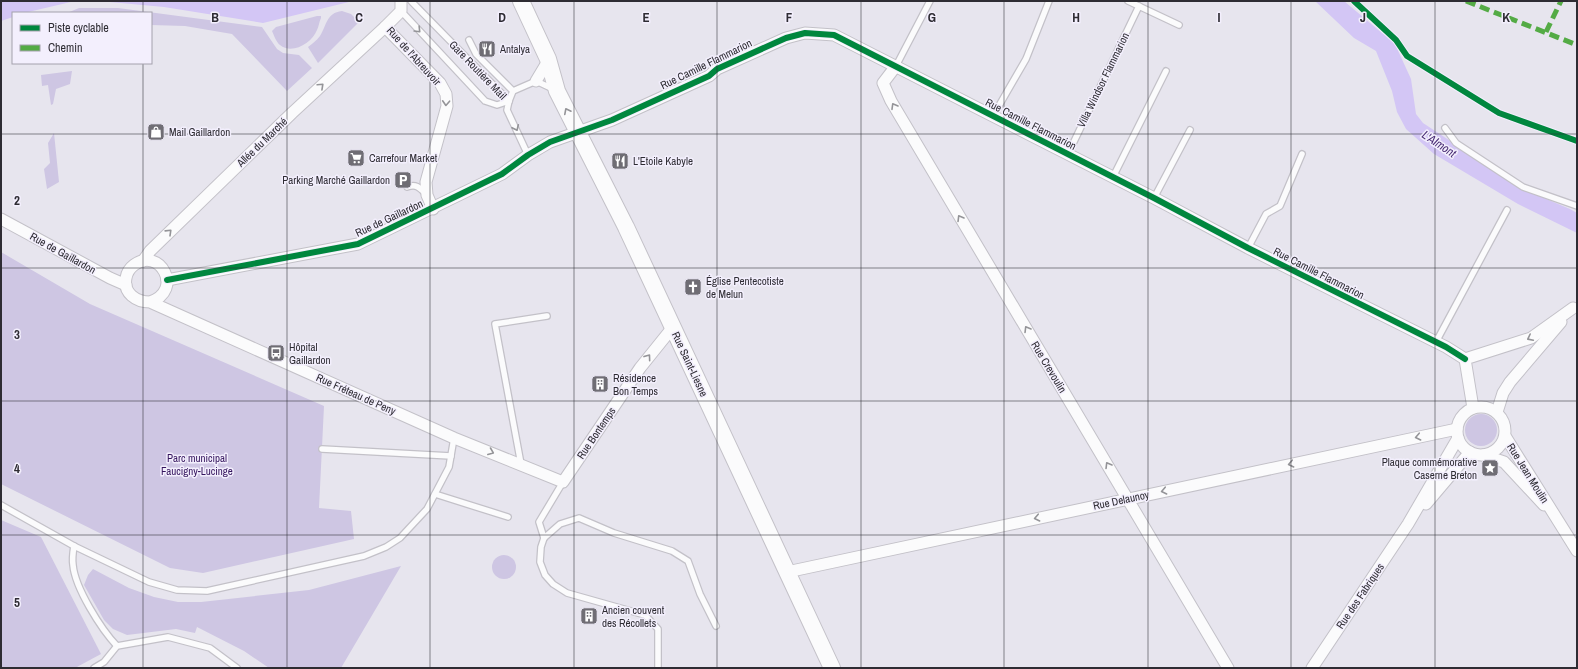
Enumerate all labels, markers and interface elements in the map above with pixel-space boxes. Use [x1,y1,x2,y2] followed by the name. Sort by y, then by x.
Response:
[211,9,219,26] text: B
[355,9,363,26] text: C
[498,9,506,26] text: D
[642,9,650,26] text: E
[786,9,793,26] text: F
[928,9,936,26] text: G
[1072,9,1080,26] text: H
[1218,9,1221,26] text: I
[1360,9,1366,26] text: J
[1502,9,1510,26] text: K
[12,12,152,64] legend
[48,20,109,36] text: Piste cyclable
[384,24,444,88] street label: Rue de l'Abreuvoir
[413,25,421,33] one-way arrow
[1074,30,1132,130] street label: Villa Windsor Flammarion
[658,36,754,92] street label: Rue Camille Flammarion
[446,38,510,102] street label: Gare Routière Mail
[477,39,497,59] restaurant icon: Antalya
[48,40,82,56] text: Chemin
[499,42,530,56] place label: Antalya
[316,84,324,91] one-way arrow
[983,95,1079,153] street label: Rue Camille Flammarion
[442,100,450,106] one-way arrow
[891,103,898,110] one-way arrow
[564,108,572,115] one-way arrow
[233,114,290,170] street label: Allée du Marché
[146,122,166,142] shop icon: Mail Gaillardon
[169,125,230,139] place label: Mail Gaillardon
[511,125,519,132] one-way arrow
[1419,127,1459,161] water label: L'Almont
[346,148,366,168] supermarket icon: Carrefour Market
[369,151,438,165] place label: Carrefour Market
[610,151,630,171] restaurant icon: L'Etoile Kabyle
[633,154,693,168] place label: L'Etoile Kabyle
[393,170,413,190] parking icon: Parking Marché Gaillardon
[282,173,390,187] place label: Parking Marché Gaillardon
[14,192,20,209] text: 2
[353,196,425,240] street label: Rue de Gaillardon
[958,215,965,222] one-way arrow
[28,229,98,277] street label: Rue de Gaillardon
[164,229,172,237] one-way arrow
[1271,244,1367,302] street label: Rue Camille Flammarion
[706,274,784,301] place label: Église Pentecotiste de Melun
[683,277,703,297] church icon: Église Pentecotiste de Melun
[14,326,20,343] text: 3
[1024,326,1031,333] one-way arrow
[669,329,711,399] street label: Rue Saint-Liesne
[1527,333,1534,341] one-way arrow
[1028,339,1070,395] street label: Rue Crevoulin
[289,340,331,367] place label: Hôpital Gaillardon
[266,343,286,363] bus stop icon: Hôpital Gaillardon
[643,355,650,362] one-way arrow
[314,370,398,418] street label: Rue Fréteau de Peny
[613,371,658,398] place label: Résidence Bon Temps
[590,374,610,394] building icon: Résidence Bon Temps
[574,404,619,462] street label: Rue Bontemps
[1415,432,1422,440] one-way arrow
[1504,440,1552,506] street label: Rue Jean Moulin
[487,448,494,456] one-way arrow
[161,451,233,478] park label: Parc municipal Faucigny-Lucinge
[1382,455,1477,482] place label: Plaque commémorative Caserne Breton
[1480,458,1500,478] place icon: Plaque commémorative Caserne Breton
[1288,459,1294,467] one-way arrow
[14,460,20,477] text: 4
[1105,462,1112,469] one-way arrow
[1161,486,1167,494] one-way arrow
[1092,487,1151,513] street label: Rue Delaunoy
[1034,513,1040,522] one-way arrow
[1333,560,1387,632] street label: Rue des Fabriques
[14,594,20,611] text: 5
[601,603,665,630] place label: Ancien couvent des Récollets
[579,606,599,626] building icon: Ancien couvent des Récollets

